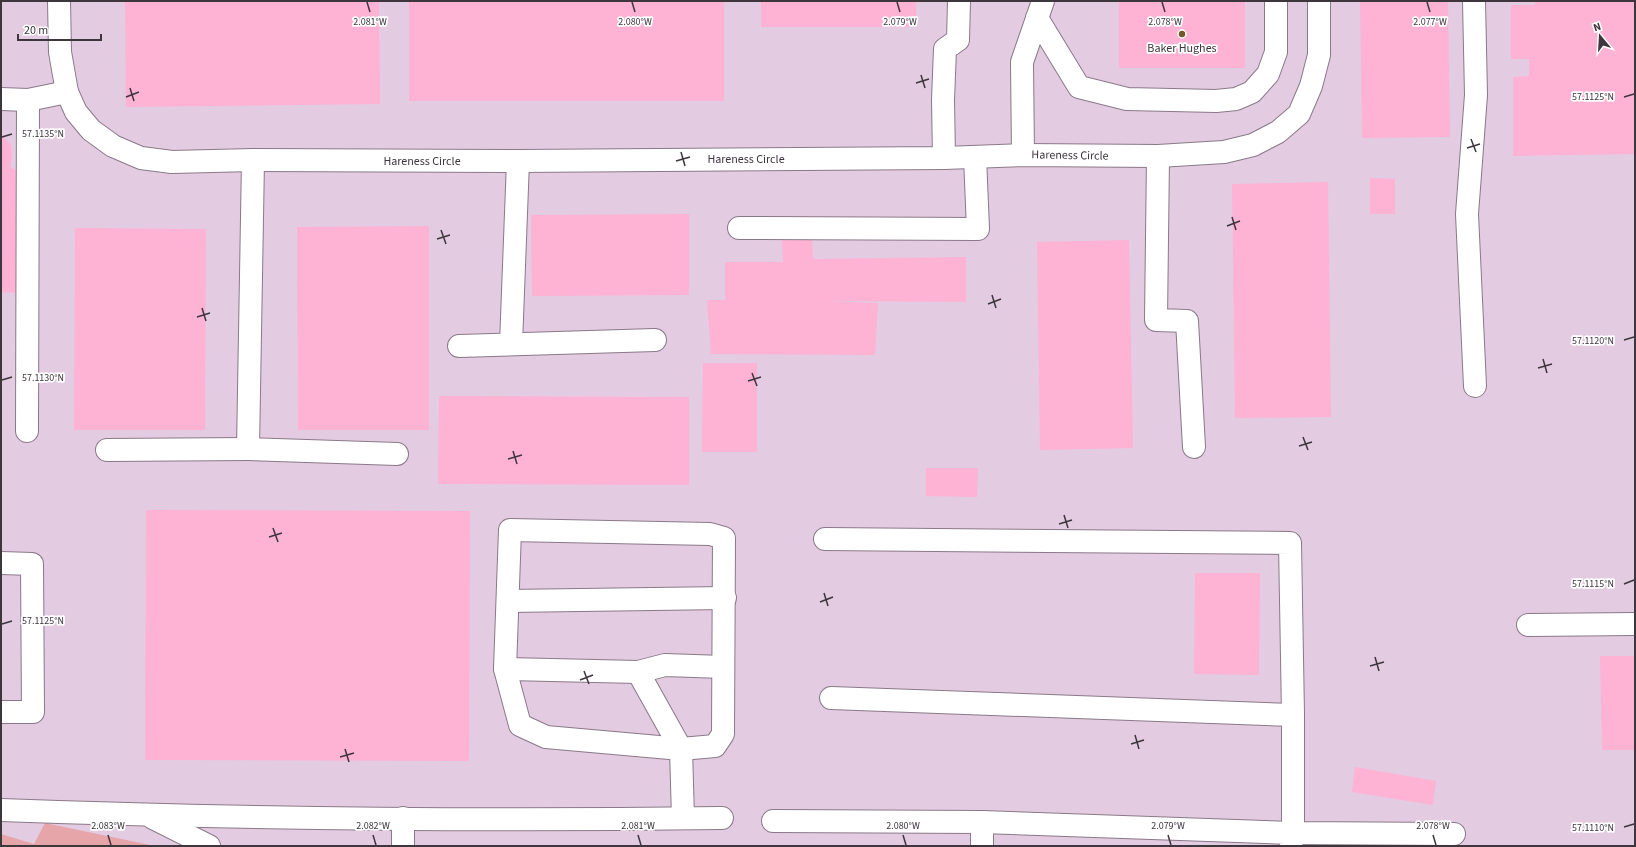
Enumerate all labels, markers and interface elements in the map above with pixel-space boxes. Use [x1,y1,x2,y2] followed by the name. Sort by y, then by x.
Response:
[353,15,387,29] text: 2.081°W
[618,15,652,29] text: 2.080°W
[883,15,917,29] text: 2.079°W
[1148,15,1182,29] text: 2.078°W
[1413,15,1447,29] text: 2.077°W
[18,16,101,42] scale bar
[1580,16,1620,56] north arrow
[1591,19,1603,35] text: N
[24,22,48,39] text: 20 m
[1177,29,1187,39] marker: Baker Hughes
[1147,40,1217,57] place label: Baker Hughes
[1572,90,1614,104] text: 57.1125°N
[22,127,64,141] text: 57.1135°N
[1031,146,1109,165] street label: Hareness Circle
[707,151,785,168] street label: Hareness Circle
[383,153,461,170] street label: Hareness Circle
[1572,334,1614,348] text: 57.1120°N
[22,371,64,385] text: 57.1130°N
[1572,577,1614,591] text: 57.1115°N
[22,614,64,628] text: 57.1125°N
[91,819,125,833] text: 2.083°W
[356,819,390,833] text: 2.082°W
[621,819,655,833] text: 2.081°W
[886,819,920,833] text: 2.080°W
[1151,819,1185,833] text: 2.079°W
[1416,819,1450,833] text: 2.078°W
[1572,821,1614,835] text: 57.1110°N

